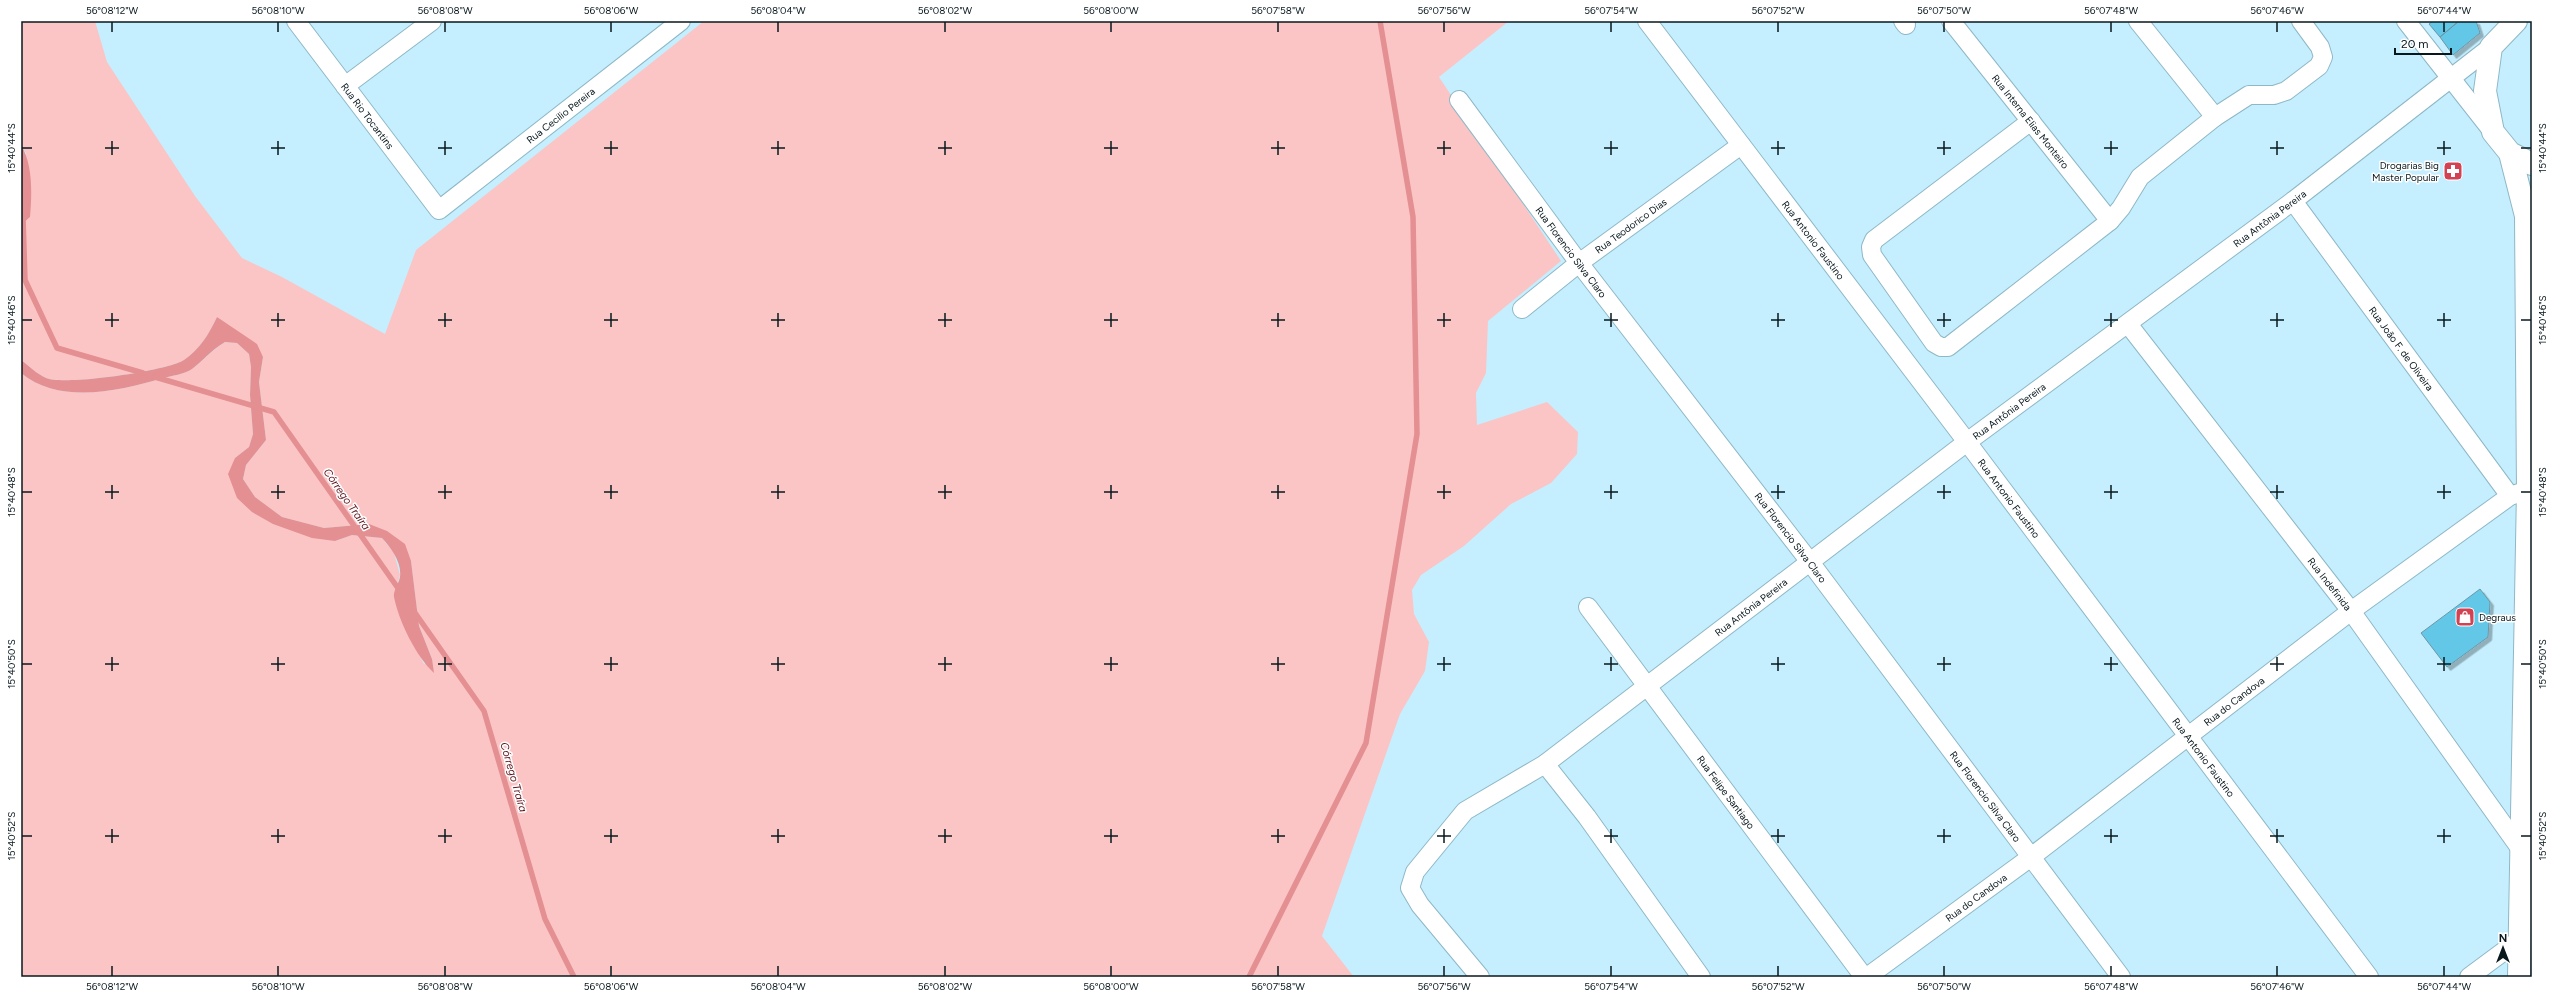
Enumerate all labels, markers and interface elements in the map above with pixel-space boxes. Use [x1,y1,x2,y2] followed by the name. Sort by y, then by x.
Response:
[86,4,138,17] text: 56°08'12"W
[252,4,305,17] text: 56°08'10"W
[418,4,473,17] text: 56°08'08"W
[584,4,639,17] text: 56°08'06"W
[750,4,806,17] text: 56°08'04"W
[918,4,973,17] text: 56°08'02"W
[1083,4,1139,17] text: 56°08'00"W
[1251,4,1305,17] text: 56°07'58"W
[1417,4,1471,17] text: 56°07'56"W
[1584,4,1638,17] text: 56°07'54"W
[1751,4,1805,17] text: 56°07'52"W
[1917,4,1971,17] text: 56°07'50"W
[2084,4,2138,17] text: 56°07'48"W
[2250,4,2304,17] text: 56°07'46"W
[2417,4,2471,17] text: 56°07'44"W
[2395,30,2451,56] scale bar
[2401,37,2429,51] text: 20 m
[1989,72,2072,171] street label: Rua Interna Elias Monteiro
[338,81,397,152] street label: Rua Rio Tocantins
[524,85,598,146] street label: Rua Cecilio Pereira
[5,123,18,173] text: 15°40'44"S
[2536,123,2549,173] text: 15°40'44"S
[2372,159,2440,184] place label: Drogarias Big Master Popular
[2442,160,2464,182] pharmacy icon: Drogarias Big Master Popular
[2231,187,2309,250] street label: Rua Antônia Pereira
[1592,195,1670,256] street label: Rua Teodorico Dias
[1779,198,1847,282] street label: Rua Antonio Faustino
[1533,204,1609,301] street label: Rua Florencio Silva Claro
[5,295,18,345] text: 15°40'46"S
[2536,295,2549,345] text: 15°40'46"S
[2366,304,2436,393] street label: Rua João F. de Oliveira
[1970,380,2048,443] street label: Rua Antônia Pereira
[1975,456,2043,541] street label: Rua Antonio Faustino
[321,466,373,533] water label: Córrego Traíra
[5,467,18,517] text: 15°40'48"S
[2536,467,2549,517] text: 15°40'48"S
[1752,490,1829,586] street label: Rua Florencio Silva Claro
[2305,555,2354,613] street label: Rua Indefinida
[1712,576,1790,639] street label: Rua Antônia Pereira
[2454,606,2476,628] shop icon: Degraus
[2479,611,2516,624] place label: Degraus
[5,639,18,689] text: 15°40'50"S
[2536,639,2549,689] text: 15°40'50"S
[2201,674,2267,729] street label: Rua do Candova
[2169,715,2238,800] street label: Rua Antonio Faustino
[497,741,530,814] water label: Córrego Traíra
[1947,748,2024,845] street label: Rua Florencio Silva Claro
[1694,753,1757,832] street label: Rua Felipe Santiago
[5,812,18,860] text: 15°40'52"S
[2536,812,2549,860] text: 15°40'52"S
[1943,871,2010,925] street label: Rua do Candova
[2483,928,2523,968] north arrow
[2499,932,2507,945] text: N
[86,980,138,993] text: 56°08'12"W
[252,980,305,993] text: 56°08'10"W
[418,980,473,993] text: 56°08'08"W
[584,980,639,993] text: 56°08'06"W
[750,980,806,993] text: 56°08'04"W
[918,980,973,993] text: 56°08'02"W
[1083,980,1139,993] text: 56°08'00"W
[1251,980,1305,993] text: 56°07'58"W
[1417,980,1471,993] text: 56°07'56"W
[1584,980,1638,993] text: 56°07'54"W
[1751,980,1805,993] text: 56°07'52"W
[1917,980,1971,993] text: 56°07'50"W
[2084,980,2138,993] text: 56°07'48"W
[2250,980,2304,993] text: 56°07'46"W
[2417,980,2471,993] text: 56°07'44"W

